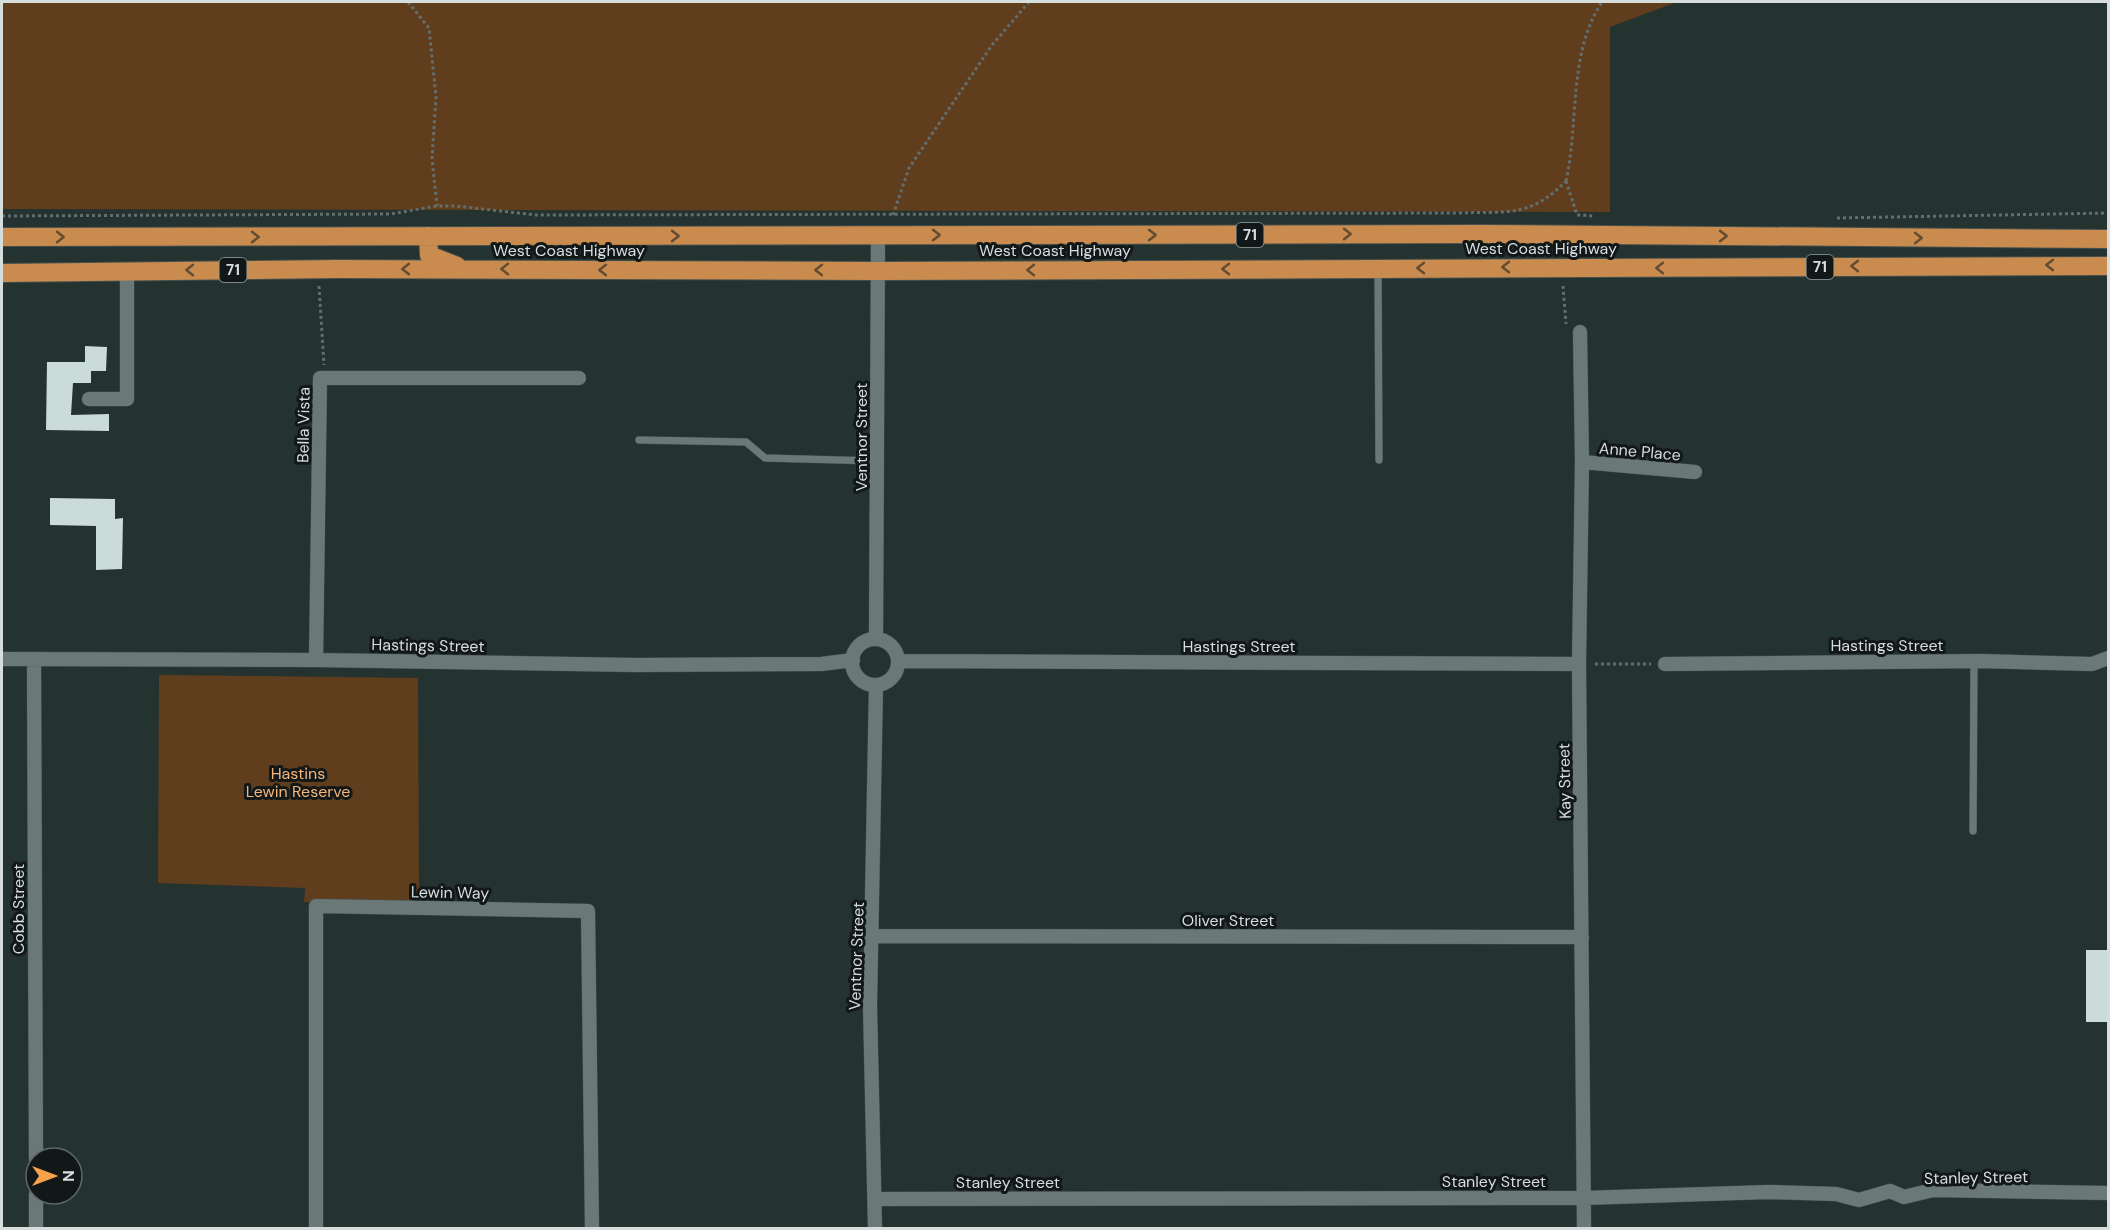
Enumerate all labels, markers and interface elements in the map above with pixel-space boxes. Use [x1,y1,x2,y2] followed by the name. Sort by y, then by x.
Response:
[1236,223,1264,247] road number: 71
[1343,228,1352,240] one-way arrow
[932,229,941,241] one-way arrow
[1148,229,1157,241] one-way arrow
[671,230,680,242] one-way arrow
[1718,230,1727,242] one-way arrow
[55,231,64,243] one-way arrow
[250,231,259,243] one-way arrow
[1913,232,1922,244] one-way arrow
[1465,238,1617,259] street label: West Coast Highway
[493,240,645,261] street label: West Coast Highway
[979,240,1131,261] street label: West Coast Highway
[1806,255,1834,279] road number: 71
[220,258,246,282] road number: 71
[2046,259,2055,271] one-way arrow
[1851,260,1860,272] one-way arrow
[1501,261,1510,274] one-way arrow
[1417,262,1426,274] one-way arrow
[1656,262,1665,274] one-way arrow
[401,263,410,275] one-way arrow
[501,263,510,275] one-way arrow
[1222,263,1231,275] one-way arrow
[185,264,194,276] one-way arrow
[598,264,607,276] one-way arrow
[814,264,823,276] one-way arrow
[1027,264,1036,276] one-way arrow
[851,383,872,491] street label: Ventnor Street
[292,387,315,463] street label: Bella Vista
[1598,437,1682,466] street label: Anne Place
[371,634,485,657] street label: Hastings Street
[1830,635,1944,656] street label: Hastings Street
[1182,636,1296,657] street label: Hastings Street
[1553,743,1576,819] street label: Kay Street
[246,763,350,802] park label: Hastins Lewin Reserve
[8,864,29,954] street label: Cobb Street
[411,881,489,904] street label: Lewin Way
[844,901,869,1011] street label: Ventnor Street
[1182,910,1274,931] street label: Oliver Street
[24,1146,84,1206] north arrow
[1924,1166,2028,1189] street label: Stanley Street
[58,1170,79,1182] text: N
[1442,1171,1546,1192] street label: Stanley Street
[956,1172,1060,1193] street label: Stanley Street

